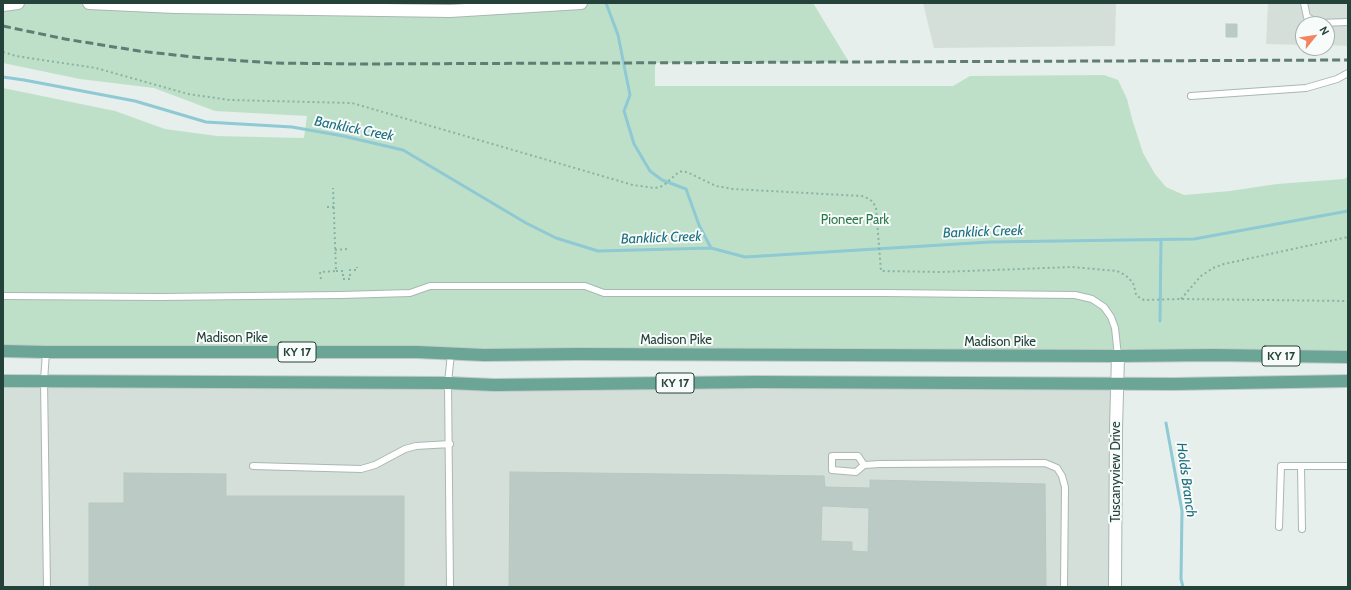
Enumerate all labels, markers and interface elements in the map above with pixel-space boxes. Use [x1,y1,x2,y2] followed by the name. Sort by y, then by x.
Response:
[1295,16,1335,56] north arrow
[1317,24,1333,37] text: N
[313,113,395,145] water label: Banklick Creek
[821,212,889,228] park label: Pioneer Park
[942,222,1024,242] water label: Banklick Creek
[620,228,702,248] water label: Banklick Creek
[196,330,268,346] street label: Madison Pike
[640,332,712,348] street label: Madison Pike
[964,334,1036,350] street label: Madison Pike
[278,342,316,362] road number: KY 17
[1262,346,1300,366] road number: KY 17
[656,373,694,393] road number: KY 17
[1108,421,1124,523] street label: Tuscanyview Drive
[1172,442,1200,518] water label: Holds Branch

